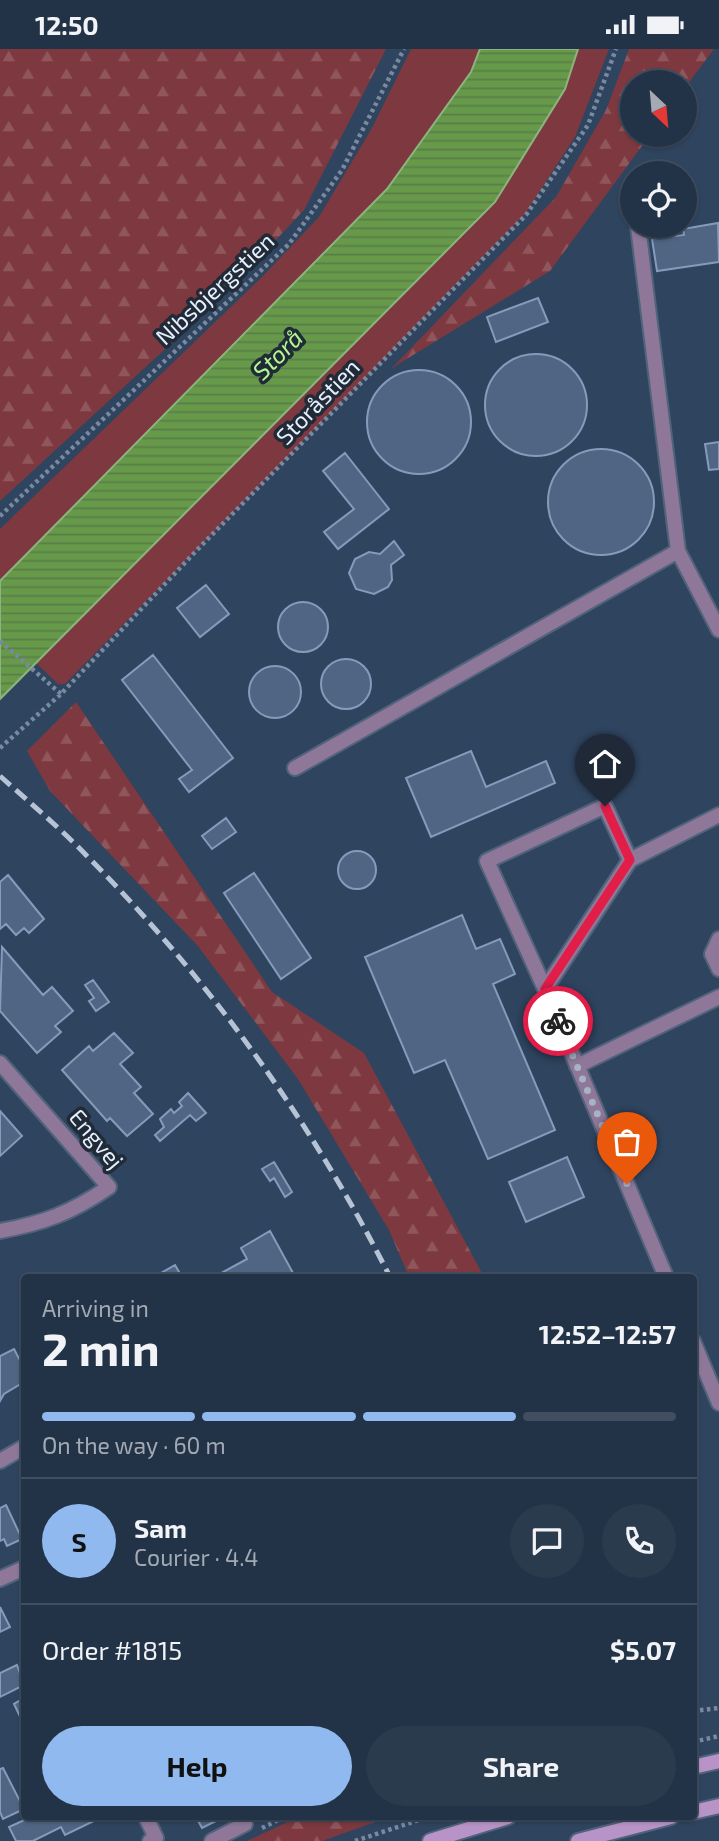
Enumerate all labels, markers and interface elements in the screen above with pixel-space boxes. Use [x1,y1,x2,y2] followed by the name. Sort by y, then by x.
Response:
[35,9,99,40] text: 12:50
[620,70,696,147] north arrow
[620,70,697,238] map controls
[620,161,697,238] button: locate
[149,226,279,350] street label: Nibsbjergstien
[246,323,308,385] water label: Storå
[270,353,365,450] street label: Storåstien
[575,734,635,806] pin
[586,745,624,783] icon: home
[523,986,593,1056] courier
[539,1002,577,1040] icon: bike
[64,1103,130,1174] street label: Engvej
[597,1112,657,1184] pin
[608,1123,646,1161] icon: bag
[42,1294,149,1322] text: Arriving in
[539,1318,676,1349] text: 12:52–12:57
[42,1320,160,1375] text: 2 min
[42,1431,226,1459] text: On the way · 60 m
[510,1504,584,1578] button: chat
[602,1504,676,1578] button: phone
[134,1512,187,1543] text: Sam
[71,1526,87,1557] text: S
[134,1543,258,1571] text: Courier · 4.4
[42,1634,182,1665] text: Order #1815
[610,1634,676,1665] text: $5.07
[42,1726,352,1806] button: Help
[366,1726,676,1806] button: Share

